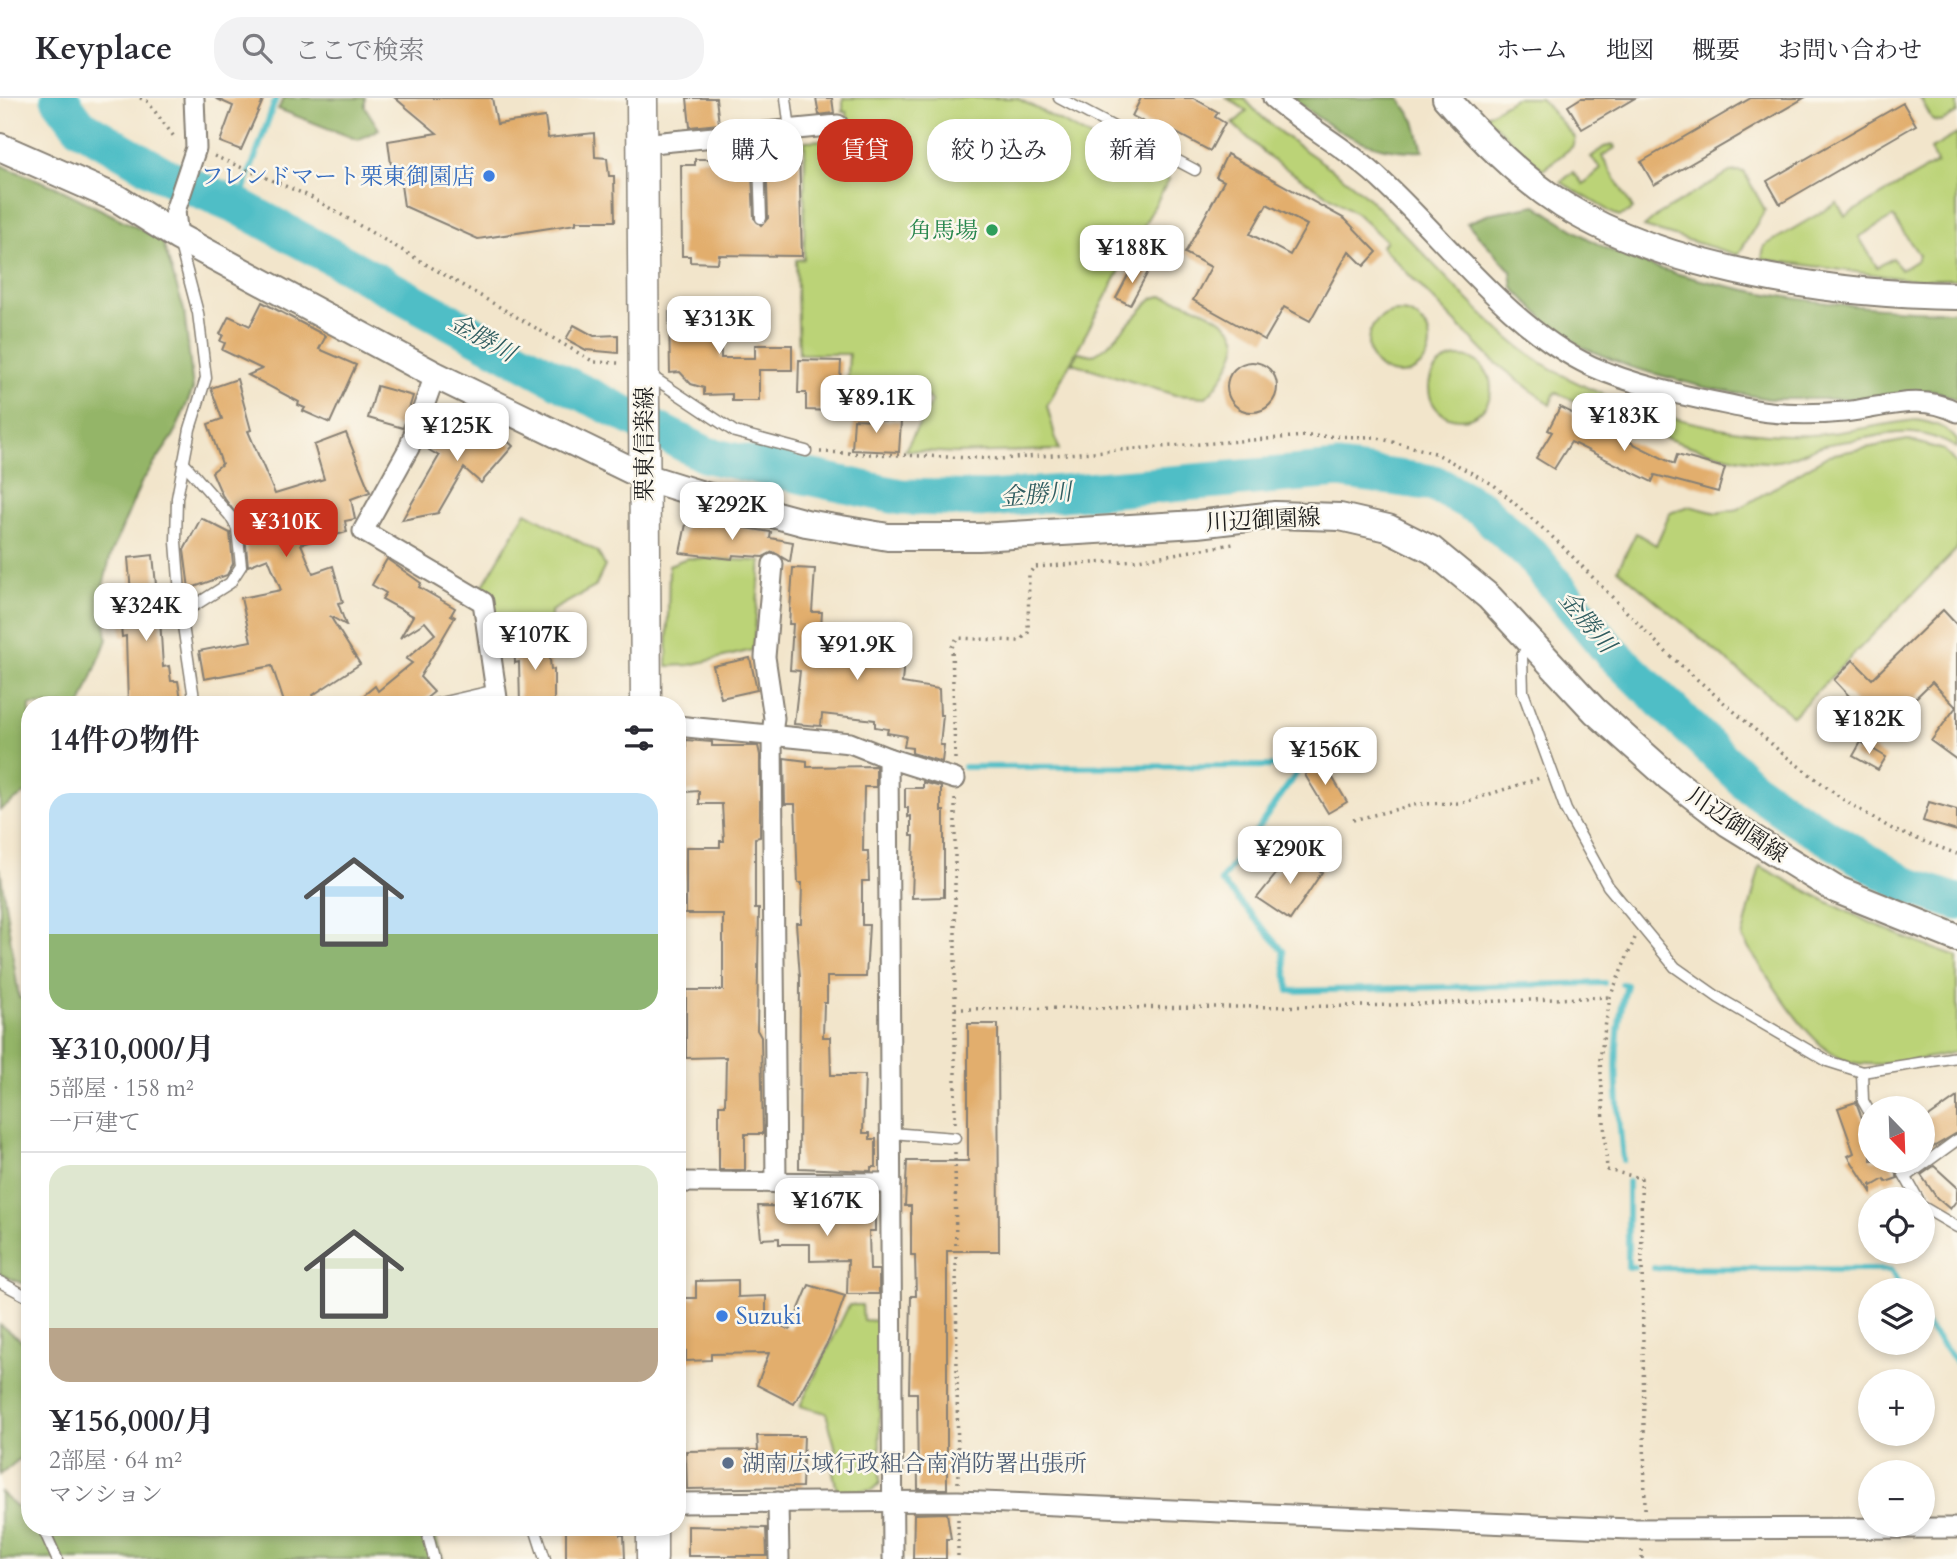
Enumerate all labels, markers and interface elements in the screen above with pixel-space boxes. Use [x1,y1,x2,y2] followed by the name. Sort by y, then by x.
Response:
[214,17,704,80] search box
[35,26,172,71] text: Keyplace
[238,29,276,67] icon: search
[294,33,424,68] text: ここで検索
[1496,34,1568,67] text: ホーム
[1606,34,1654,67] text: 地図
[1692,34,1740,67] text: 概要
[1778,34,1922,67] text: お問い合わせ
[707,119,803,182] chip: 購入
[817,119,913,182] chip: 賃貸
[927,119,1071,182] chip: 絞り込み
[1085,119,1181,182] chip: 新着
[200,161,475,192] place label: フレンドマート栗東御園店
[481,168,497,184] marker: フレンドマート栗東御園店
[909,215,978,246] place label: 角馬場
[984,222,1000,238] marker: 角馬場
[1083,226,1181,285] pin: ¥188K
[1096,232,1168,263] text: ¥188K
[670,296,768,356] pin: ¥313K
[683,303,755,334] text: ¥313K
[443,306,524,371] water label: 金勝川
[819,376,933,435] pin: ¥89.1K
[837,382,916,413] text: ¥89.1K
[629,387,660,502] street label: 栗東信楽線
[1575,394,1673,453] pin: ¥183K
[1588,400,1660,431] text: ¥183K
[408,404,506,463] pin: ¥125K
[421,410,493,441] text: ¥125K
[999,475,1076,515] water label: 金勝川
[683,482,781,542] pin: ¥292K
[696,489,768,520] text: ¥292K
[237,500,335,559] pin: ¥310K
[1205,502,1321,538] street label: 川辺御園線
[250,506,322,537] text: ¥310K
[97,584,195,643] pin: ¥324K
[1551,584,1625,662] water label: 金勝川
[110,590,182,621] text: ¥324K
[486,612,584,672] pin: ¥107K
[499,619,571,650] text: ¥107K
[800,622,914,682] pin: ¥91.9K
[818,629,897,660] text: ¥91.9K
[1820,696,1918,756] pin: ¥182K
[1833,703,1905,734] text: ¥182K
[620,719,658,757] icon: filters
[49,720,200,761] text: 14件の物件
[1276,728,1374,787] pin: ¥156K
[1289,734,1361,765] text: ¥156K
[1681,780,1793,870] street label: 川辺御園線
[1241,826,1339,886] pin: ¥290K
[1254,833,1326,864] text: ¥290K
[291,839,417,965] icon: home
[49,1029,215,1070] text: ¥310,000/月
[49,1073,194,1104] text: 5部屋 · 158 m²
[1858,1096,1936,1172] north arrow
[1858,1096,1935,1537] map controls
[49,1107,141,1138] text: 一戸建て
[778,1178,876,1238] pin: ¥167K
[791,1185,863,1216] text: ¥167K
[1858,1187,1935,1264] button: locate
[291,1211,417,1337] icon: home
[1858,1278,1935,1355] button: layers
[736,1301,802,1332] place label: Suzuki
[714,1308,730,1324] marker: Suzuki
[1858,1369,1935,1446] button: +
[49,1401,215,1442] text: ¥156,000/月
[49,1445,182,1476] text: 2部屋 · 64 m²
[742,1448,1087,1479] place label: 湖南広域行政組合南消防署出張所
[720,1455,736,1471] marker: 湖南広域行政組合南消防署出張所
[1858,1460,1935,1537] button: −
[49,1479,163,1510] text: マンション

